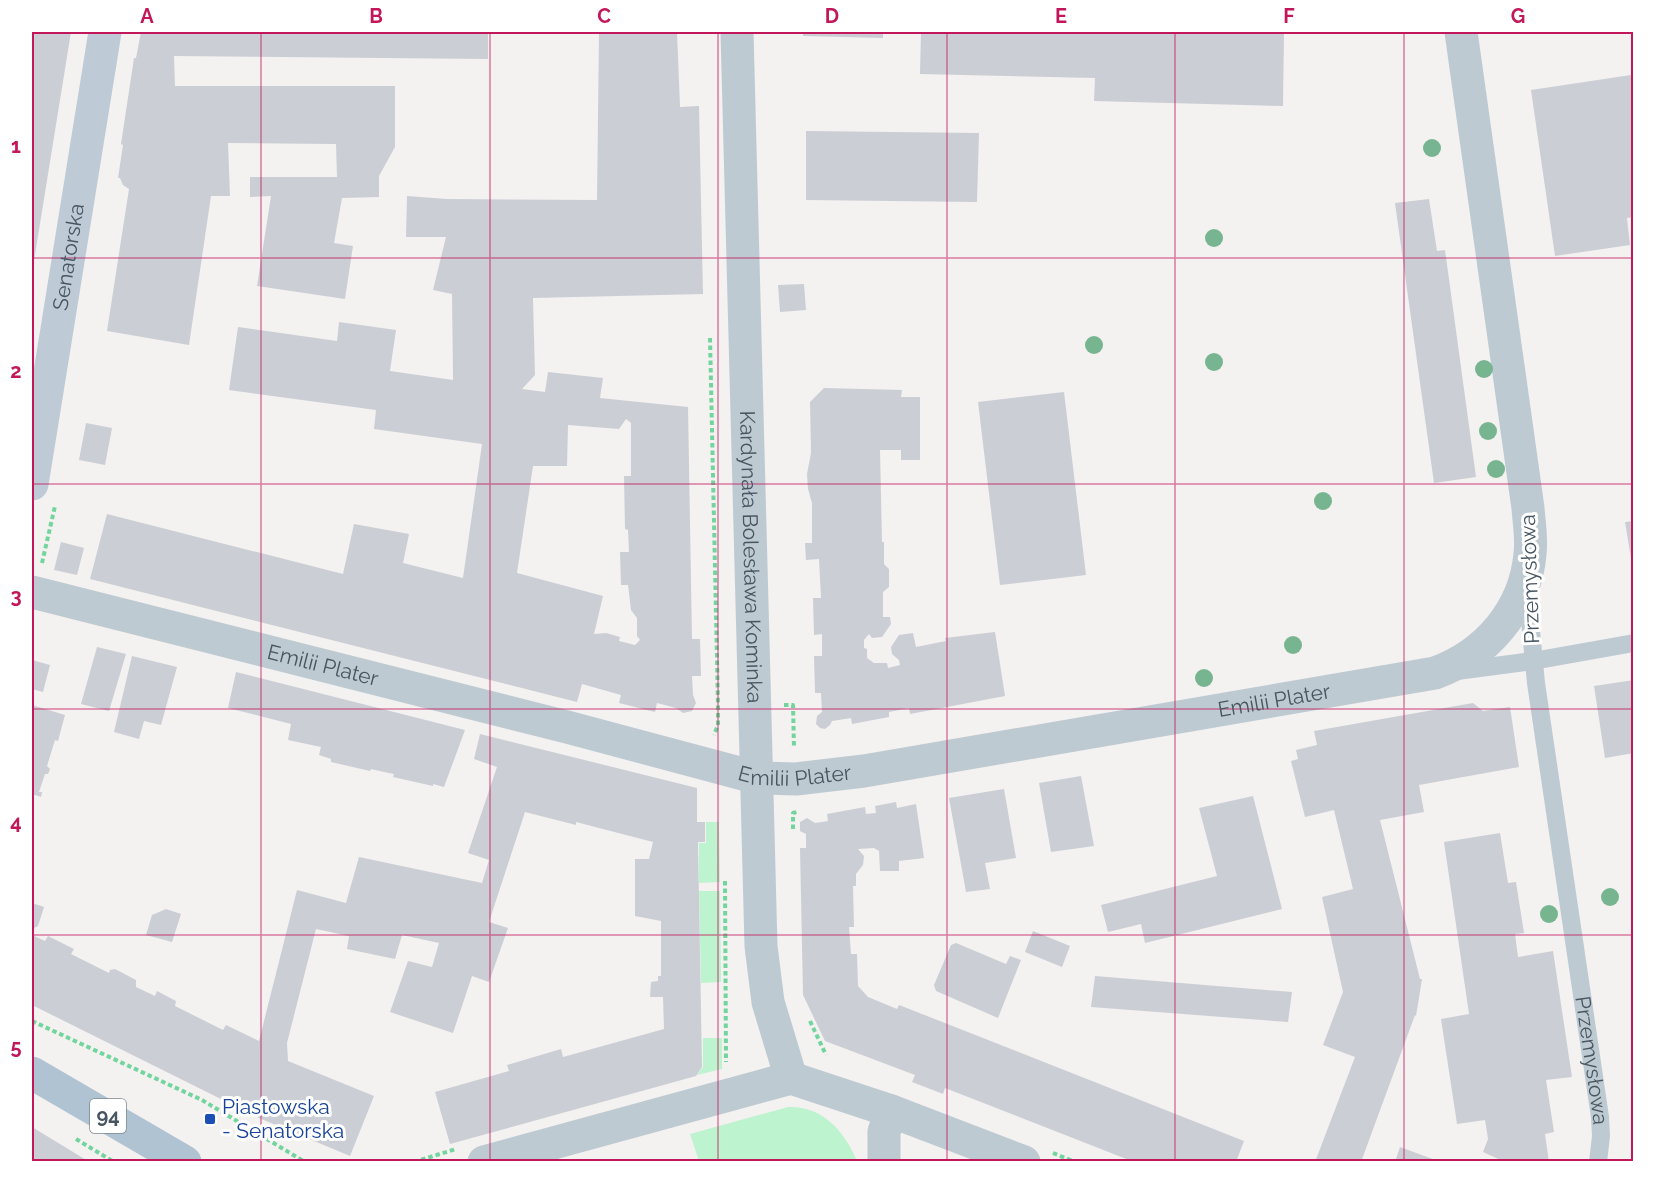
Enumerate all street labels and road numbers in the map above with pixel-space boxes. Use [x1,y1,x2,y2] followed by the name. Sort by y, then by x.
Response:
[47,201,89,312] street label: Senatorska
[735,410,768,703] street label: Kardynała Bolesława Kominka
[1515,514,1544,644] street label: Przemysłowa
[265,639,382,691] street label: Emilii Plater
[1216,678,1333,722] street label: Emilii Plater
[735,760,853,791] street label: Emilii Plater
[1570,994,1613,1125] street label: Przemysłowa
[90,1099,126,1133] road number: 94

